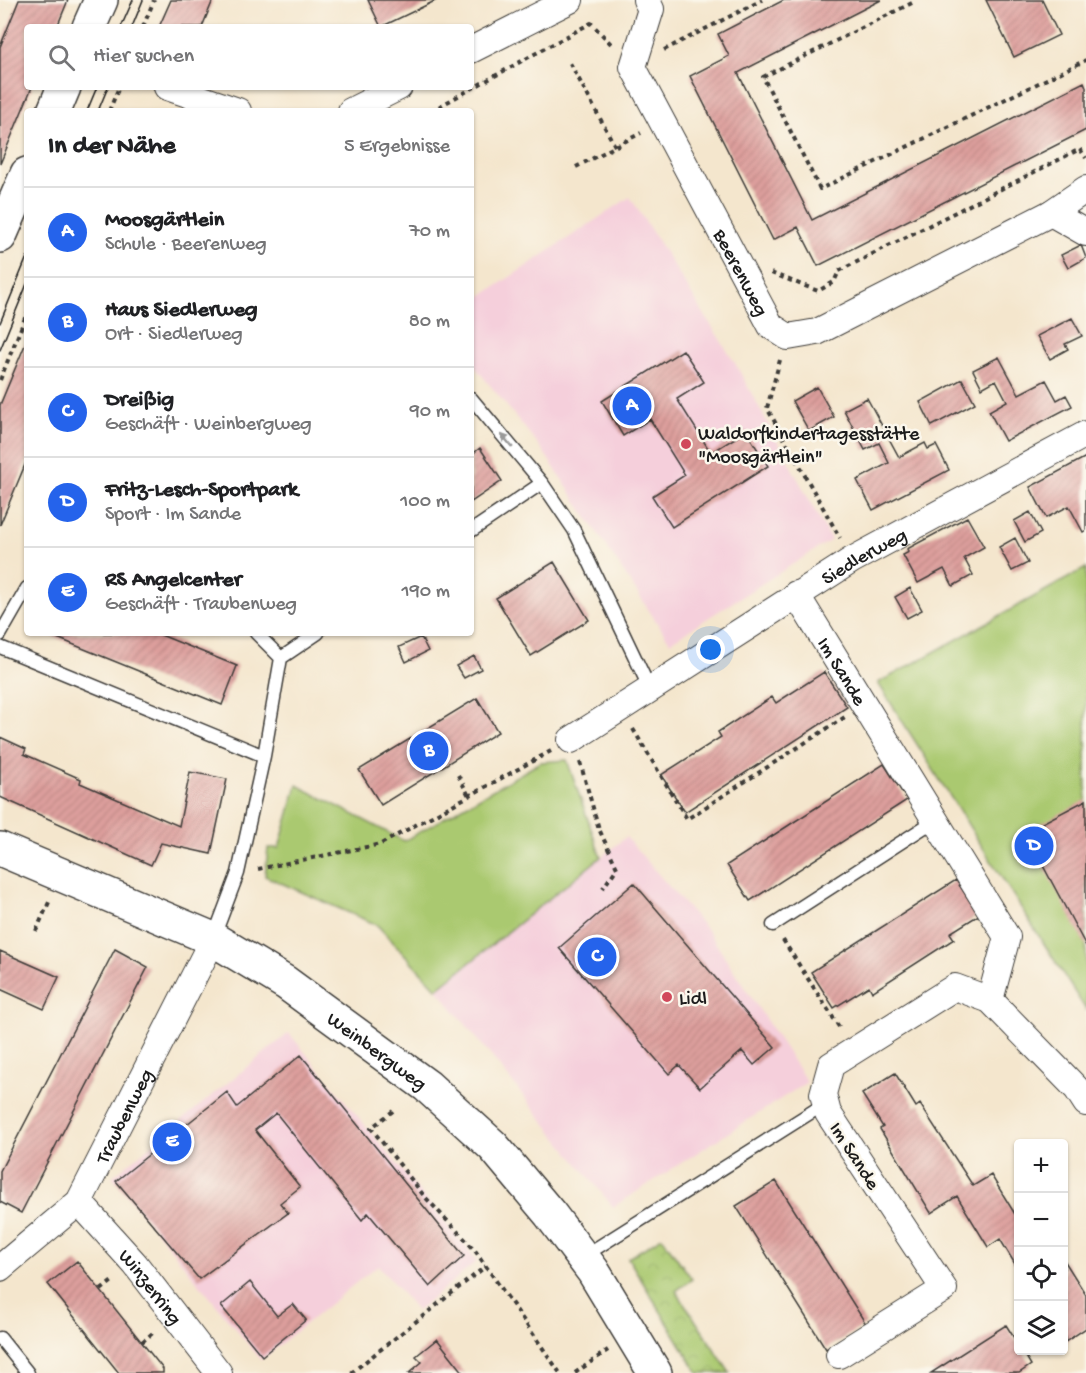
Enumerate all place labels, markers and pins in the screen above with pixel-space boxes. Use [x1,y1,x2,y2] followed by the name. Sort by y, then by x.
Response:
[612,384,652,428] pin: A
[698,424,920,470] place label: Waldorfkindertagesstätte "Moosgärtlein"
[679,437,693,451] marker: Waldorfkindertagesstätte "Moosgärtlein"
[410,728,448,774] pin: B
[1014,824,1054,868] pin: D
[578,934,616,980] pin: C
[679,989,707,1012] place label: Lidl
[660,990,674,1004] marker: Lidl
[152,1120,192,1164] pin: E

